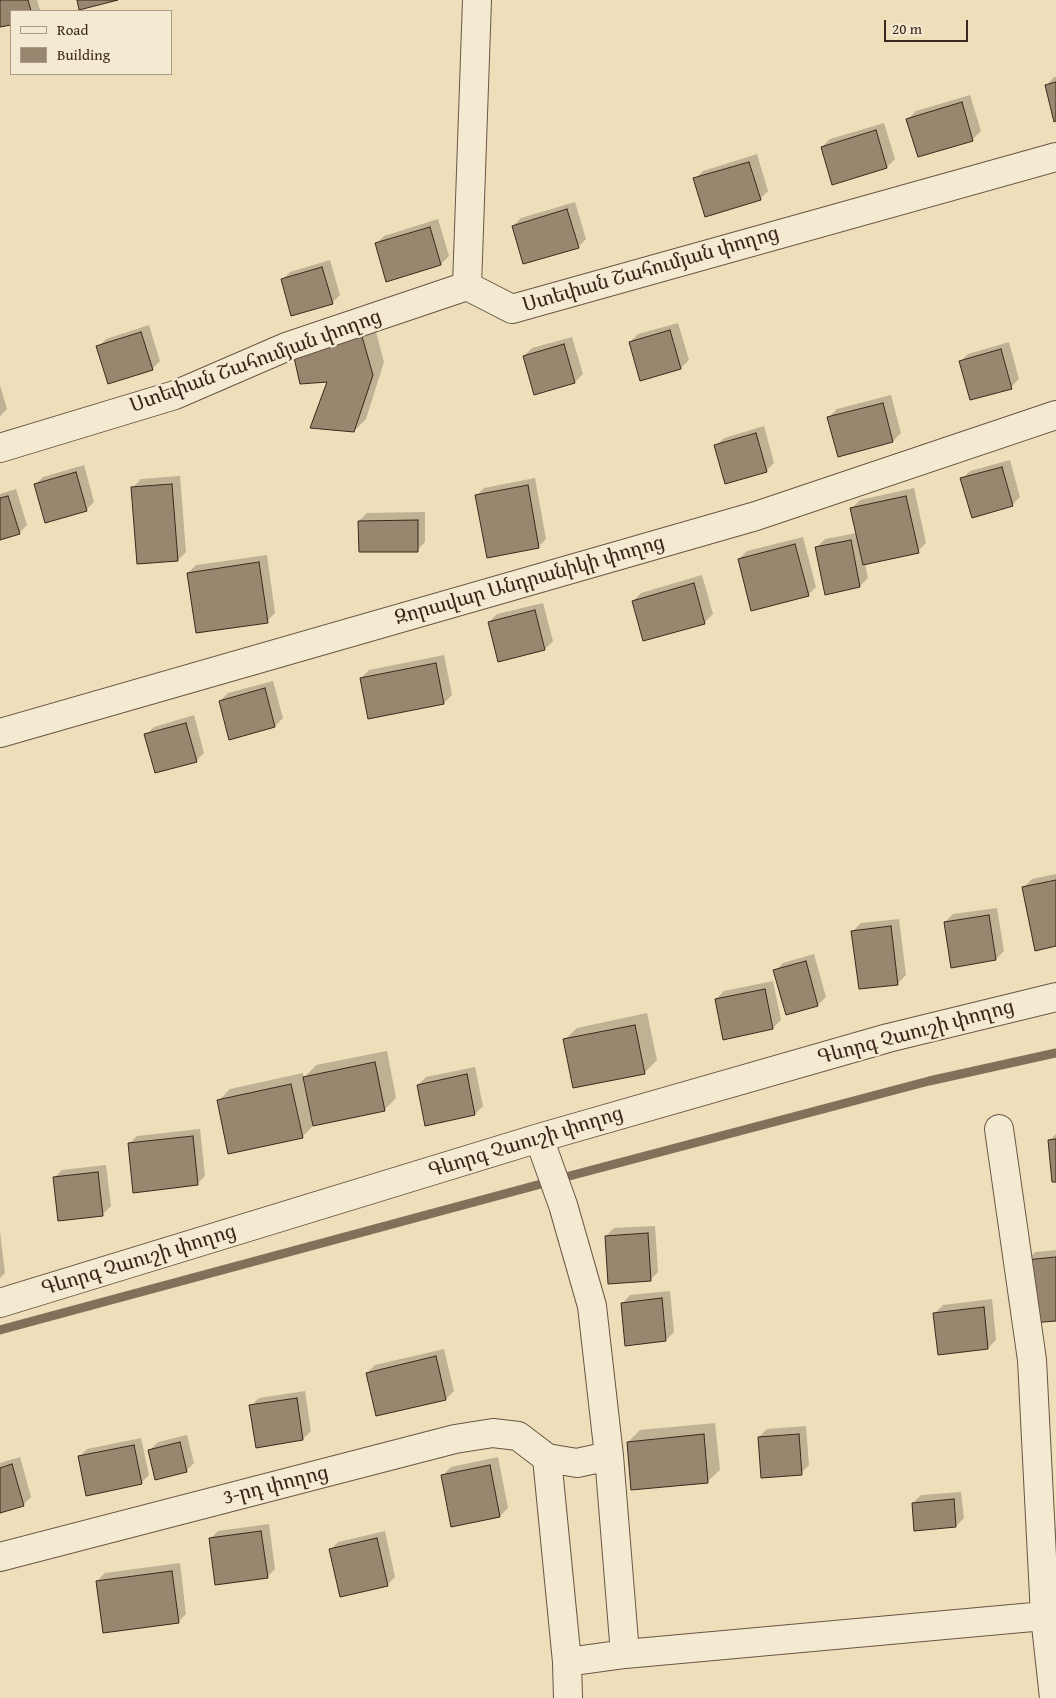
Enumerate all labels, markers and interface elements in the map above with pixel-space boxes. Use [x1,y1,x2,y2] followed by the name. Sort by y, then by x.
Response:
[10,10,172,75] legend
[886,10,970,42] scale bar
[892,18,922,39] text: 20 m
[57,19,88,40] text: Road
[57,44,110,65] text: Building
[520,222,782,318] street label: Ստեփան Շահումյան փողոց
[127,305,385,419] street label: Ստեփան Շահումյան փողոց
[392,531,668,631] street label: Զորավար Անդրանիկի փողոց
[815,995,1017,1071] street label: Գևորգ Չաուշի փողոց
[426,1102,626,1184] street label: Գևորգ Չաուշի փողոց
[39,1220,239,1302] street label: Գևորգ Չաուշի փողոց
[221,1461,331,1511] street label: 3-րդ փողոց

